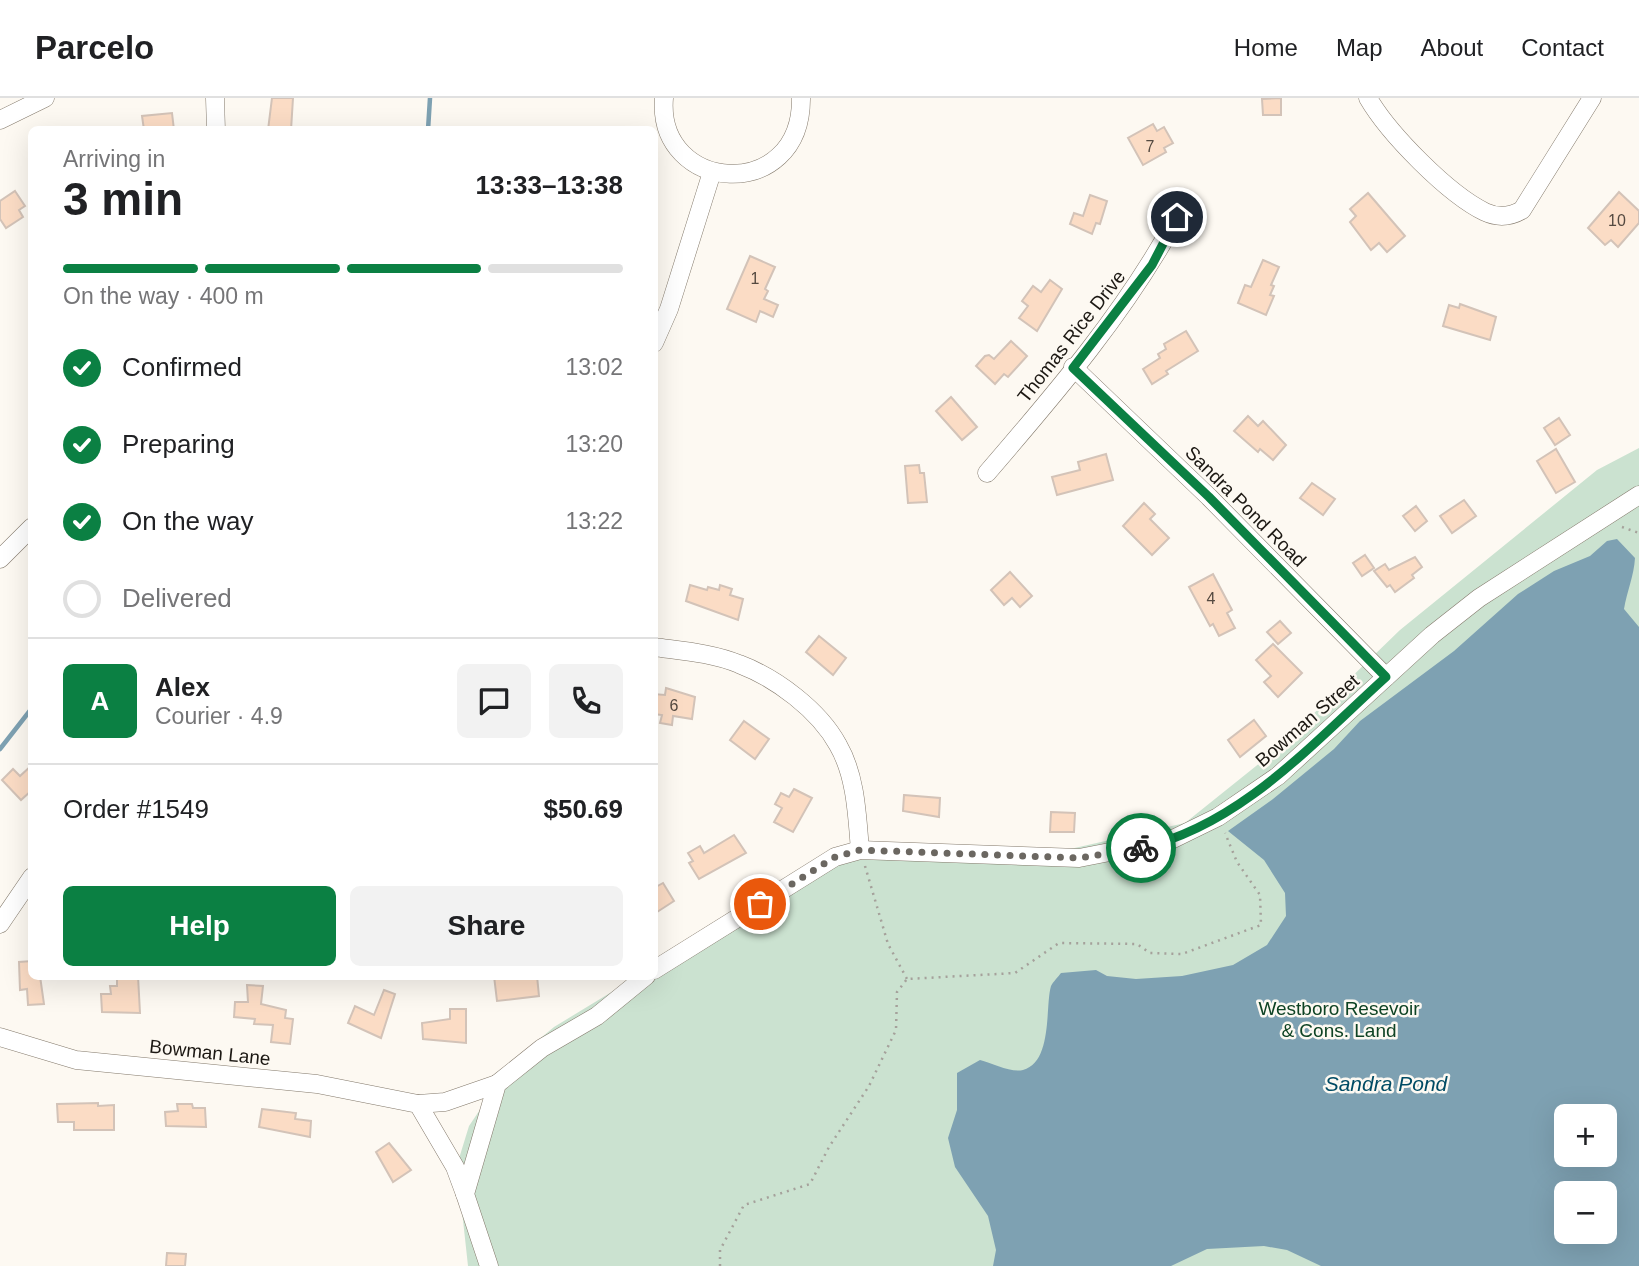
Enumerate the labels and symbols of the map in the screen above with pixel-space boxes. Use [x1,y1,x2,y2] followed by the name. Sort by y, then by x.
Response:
[1146,138,1155,155] house number: 7
[1147,187,1207,247] pin
[1608,212,1626,229] house number: 10
[1013,266,1129,406] street label: Thomas Rice Drive
[751,270,760,287] house number: 1
[1181,442,1310,571] street label: Sandra Pond Road
[1207,590,1216,607] house number: 4
[1251,669,1364,771] street label: Bowman Street
[670,697,679,714] house number: 6
[1106,813,1176,883] courier
[730,874,790,934] pin
[1258,998,1420,1041] park label: Westboro Resevoir & Cons. Land
[148,1036,271,1069] street label: Bowman Lane
[1325,1072,1449,1095] water label: Sandra Pond

